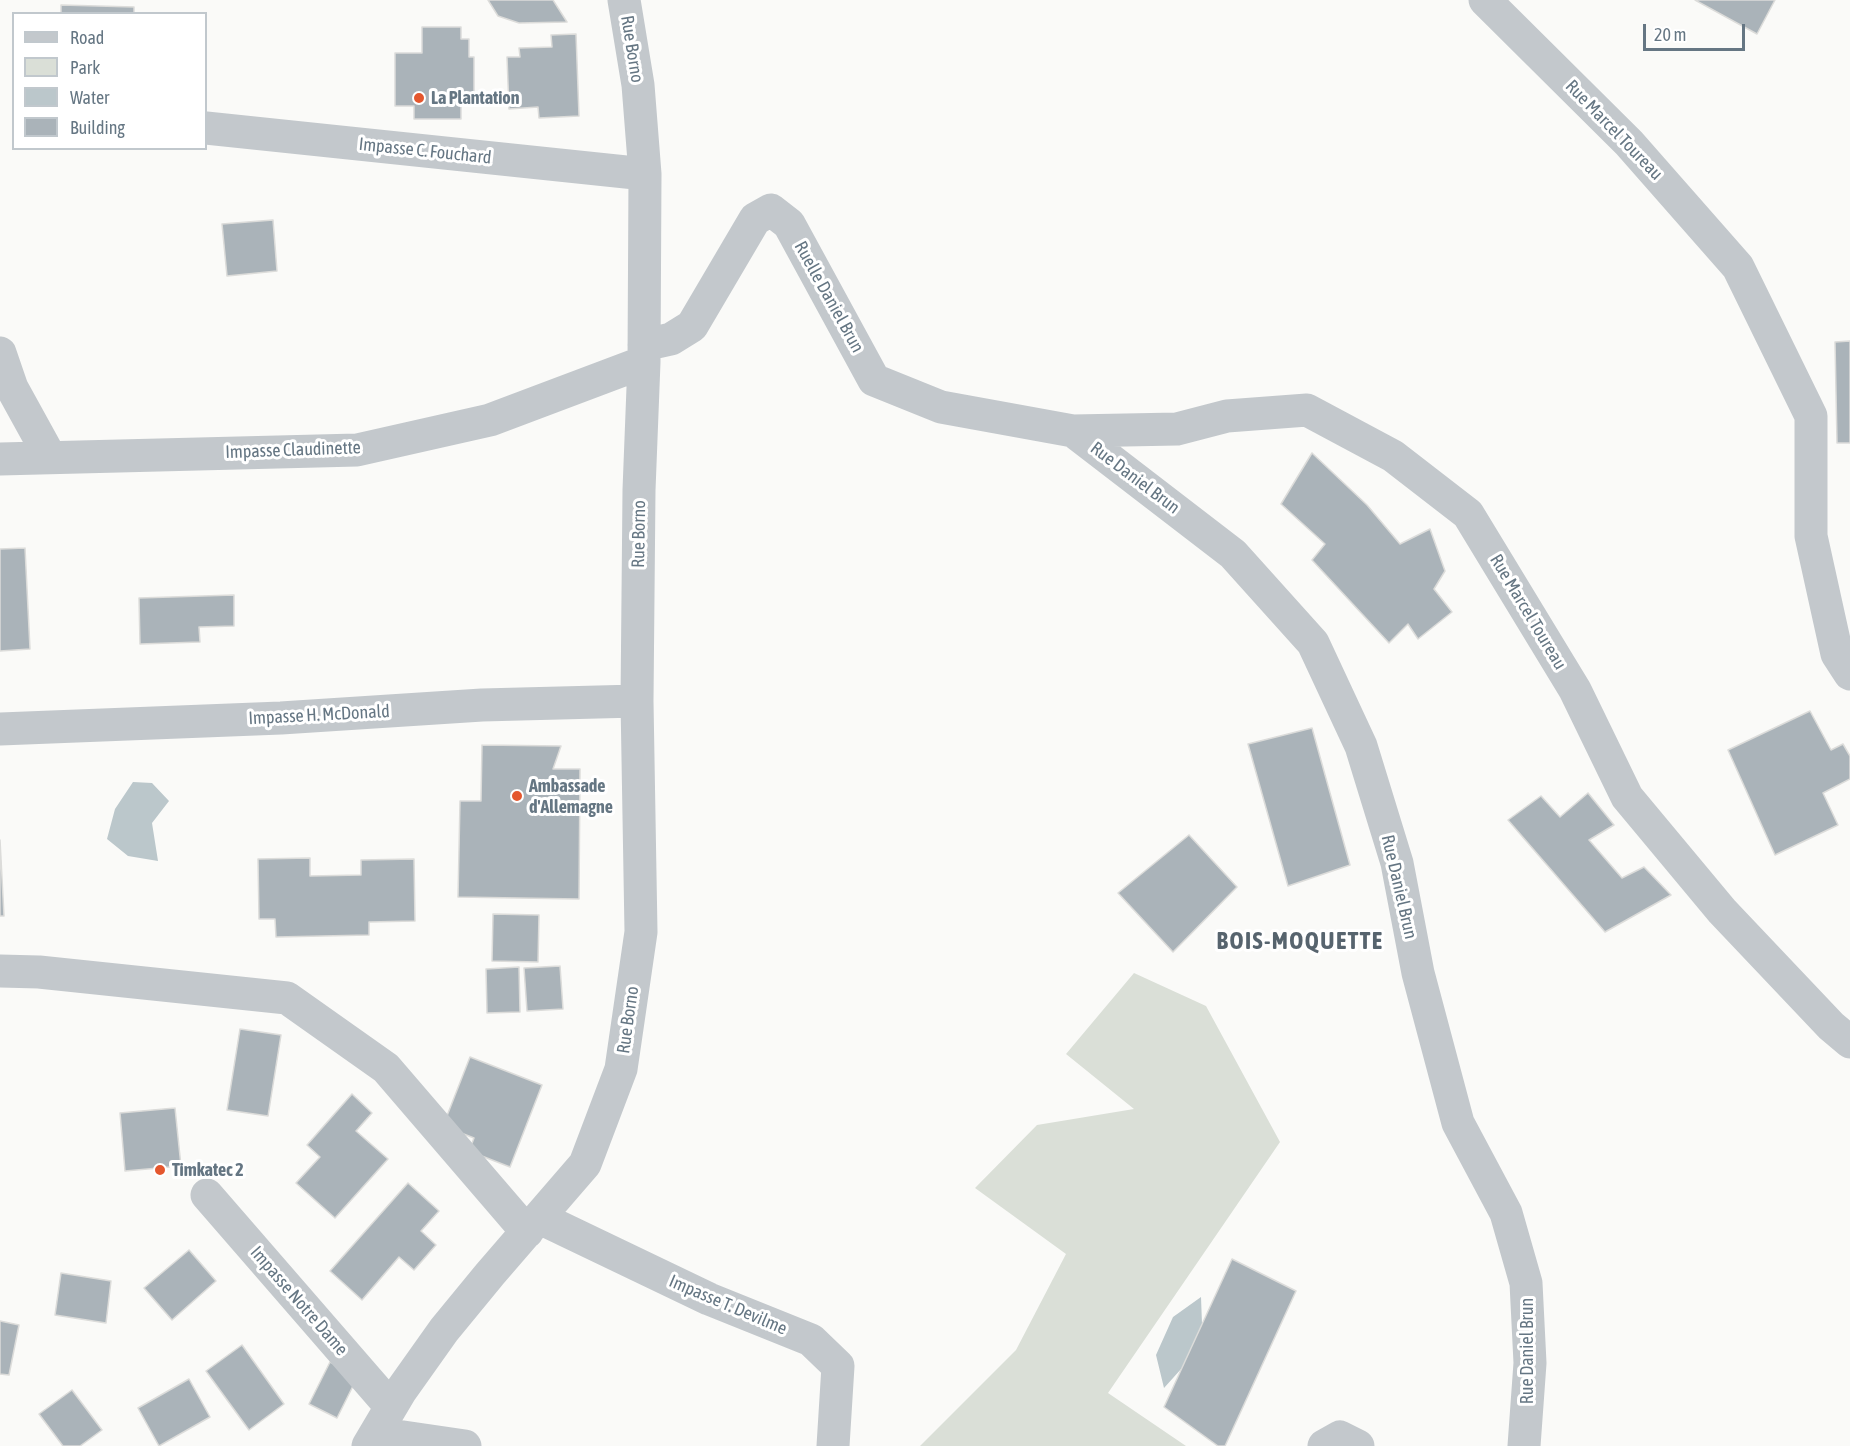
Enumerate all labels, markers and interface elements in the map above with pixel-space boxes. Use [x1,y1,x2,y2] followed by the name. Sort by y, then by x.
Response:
[12,12,207,150] legend
[1646,12,1748,50] scale bar
[616,14,648,84] street label: Rue Borno
[1654,24,1686,45] text: 20 m
[70,27,104,48] text: Road
[70,57,100,78] text: Park
[1561,76,1667,184] street label: Rue Marcel Toureau
[70,87,109,108] text: Water
[431,87,520,109] place label: La Plantation
[412,91,426,105] marker: La Plantation
[70,117,125,138] text: Building
[358,133,492,169] street label: Impasse C. Fouchard
[790,238,868,356] street label: Ruelle Daniel Brun
[225,437,361,463] street label: Impasse Claudinette
[1086,437,1184,519] street label: Rue Daniel Brun
[628,500,650,568] street label: Rue Borno
[1485,550,1571,674] street label: Rue Marcel Toureau
[248,701,390,729] street label: Impasse H. McDonald
[529,775,613,818] place label: Ambassade d'Allemagne
[510,789,524,803] marker: Ambassade d'Allemagne
[1377,833,1421,941] street label: Rue Daniel Brun
[1217,927,1383,955] district label: BOIS-MOQUETTE
[613,985,643,1055] street label: Rue Borno
[172,1159,244,1181] place label: Timkatec 2
[153,1163,167,1177] marker: Timkatec 2
[246,1242,352,1360] street label: Impasse Notre Dame
[666,1270,790,1340] street label: Impasse T. Devilme
[1516,1298,1538,1404] street label: Rue Daniel Brun

